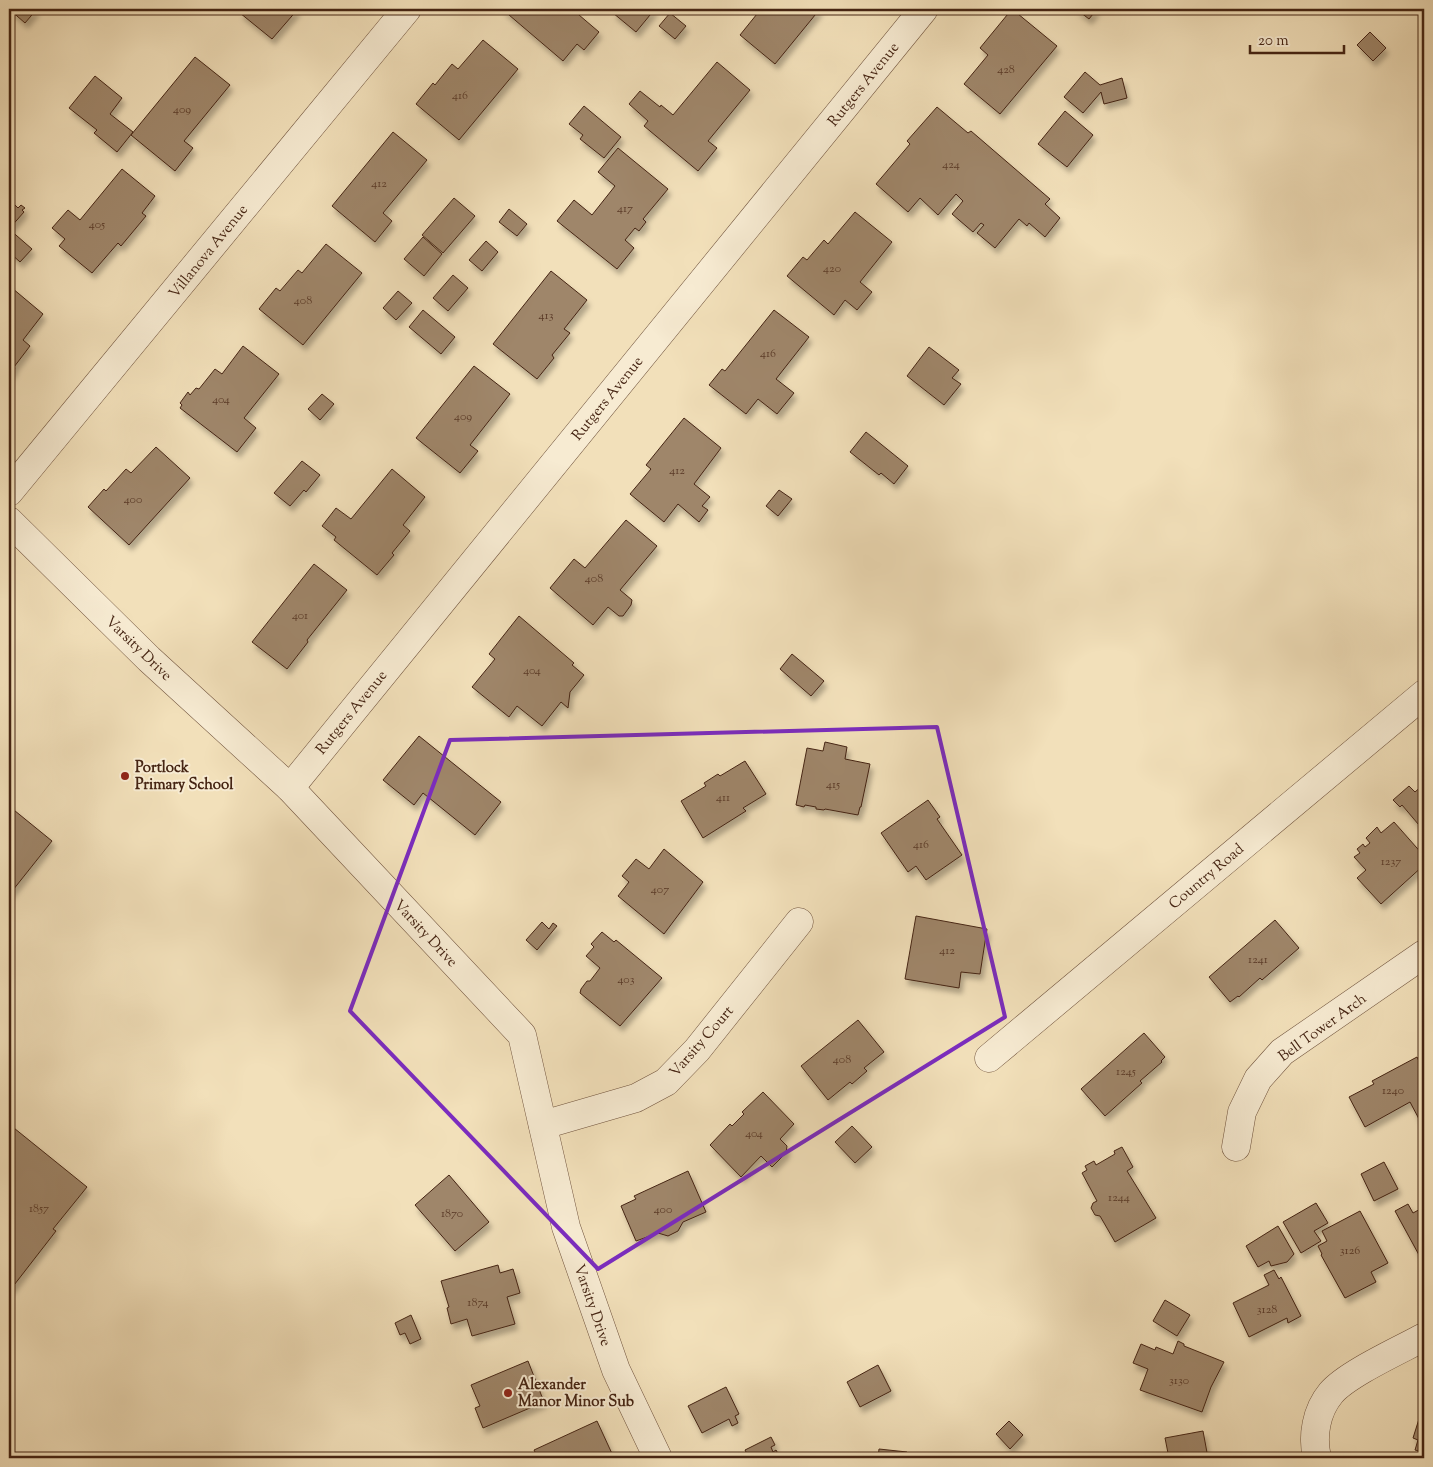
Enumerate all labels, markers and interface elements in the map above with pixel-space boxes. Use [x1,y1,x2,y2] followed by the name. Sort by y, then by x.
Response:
[1250,22,1344,54] scale bar
[1258,31,1289,52] text: 20 m
[824,38,905,132] street label: Rutgers Avenue
[997,61,1015,79] house number: 428
[452,87,468,105] house number: 416
[173,101,191,119] house number: 409
[942,156,960,174] house number: 424
[371,175,387,193] house number: 412
[617,200,633,218] house number: 417
[165,201,254,303] street label: Villanova Avenue
[89,216,105,234] house number: 405
[823,260,841,278] house number: 420
[294,292,312,310] house number: 408
[539,307,554,325] house number: 413
[760,345,776,363] house number: 416
[568,352,649,446] street label: Rutgers Avenue
[212,391,230,409] house number: 404
[454,408,472,426] house number: 409
[669,462,685,480] house number: 412
[124,491,142,509] house number: 400
[585,570,603,588] house number: 408
[292,607,308,625] house number: 401
[100,612,176,686] street label: Varsity Drive
[523,662,541,680] house number: 404
[312,666,393,760] street label: Rutgers Avenue
[135,758,234,796] place label: Portlock Primary School
[119,770,131,782] marker: Portlock Primary School
[826,776,840,794] house number: 415
[716,789,730,807] house number: 411
[913,836,929,854] house number: 416
[1165,839,1249,915] street label: Country Road
[1381,853,1401,871] house number: 1237
[651,881,669,899] house number: 407
[388,896,462,972] street label: Varsity Drive
[939,942,955,960] house number: 412
[1248,951,1268,969] house number: 1241
[617,971,635,989] house number: 403
[1274,989,1371,1067] street label: Bell Tower Arch
[665,1002,739,1082] street label: Varsity Court
[833,1051,851,1069] house number: 408
[1116,1063,1136,1081] house number: 1245
[1382,1082,1404,1100] house number: 1240
[745,1125,763,1143] house number: 404
[1108,1189,1130,1207] house number: 1244
[29,1200,49,1218] house number: 1857
[654,1201,672,1219] house number: 400
[441,1205,463,1223] house number: 1870
[1340,1242,1360,1260] house number: 3126
[568,1262,615,1349] street label: Varsity Drive
[467,1294,489,1312] house number: 1874
[1257,1301,1277,1319] house number: 3128
[1169,1372,1189,1390] house number: 3130
[518,1375,634,1413] place label: Alexander Manor Minor Sub
[502,1387,514,1399] marker: Alexander Manor Minor Sub

